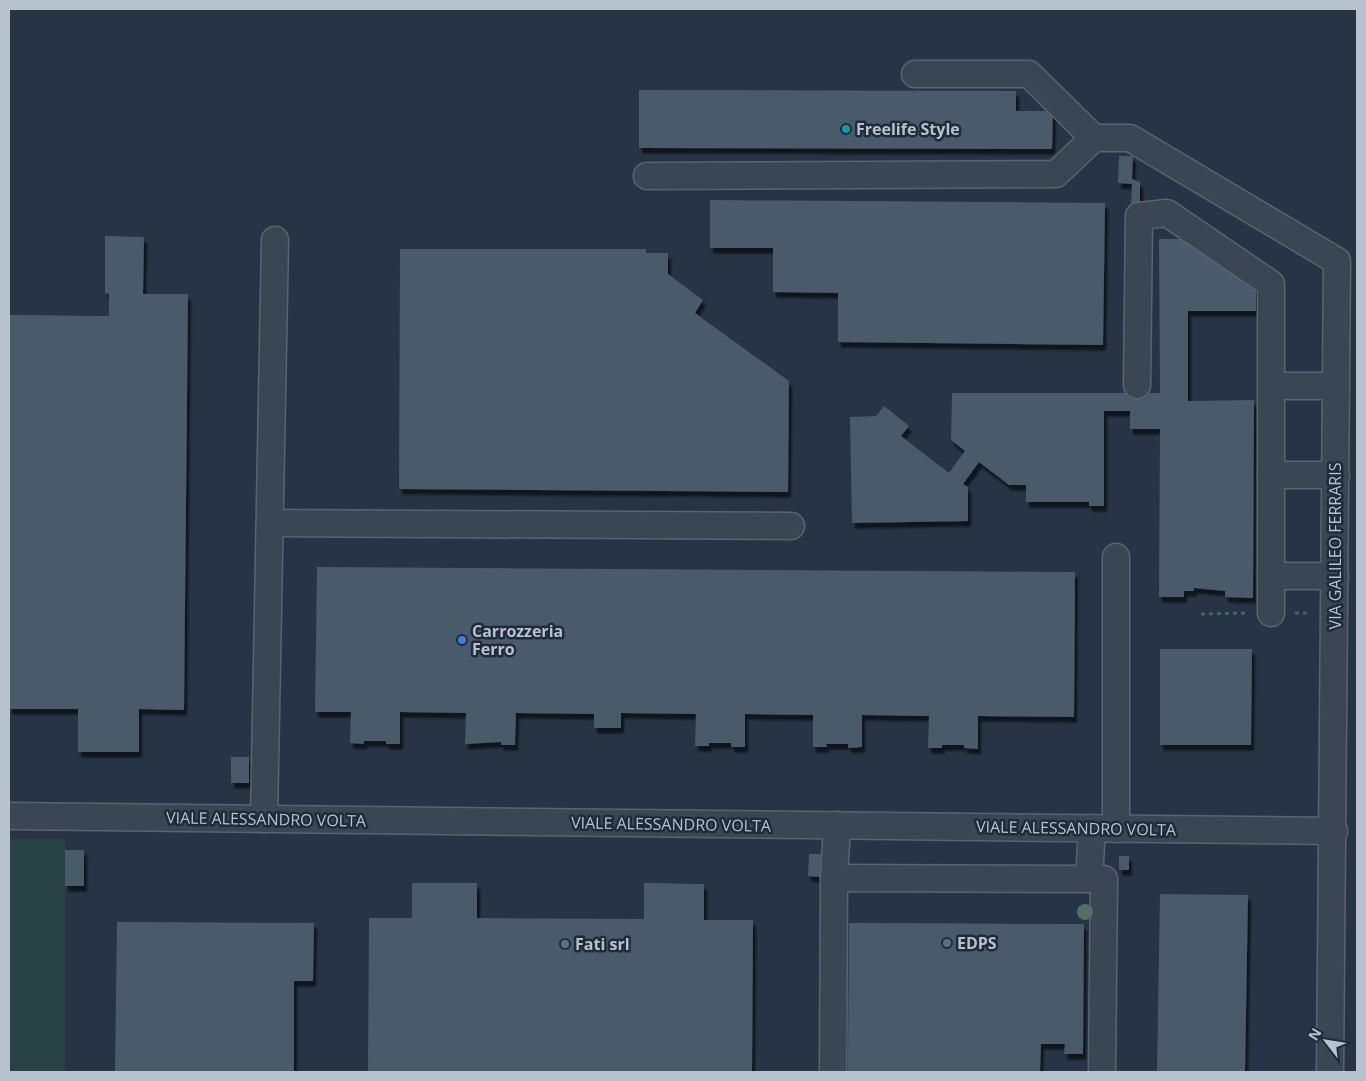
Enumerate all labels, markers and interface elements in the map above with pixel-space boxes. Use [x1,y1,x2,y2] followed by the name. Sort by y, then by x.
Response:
[856,118,960,140] place label: Freelife Style
[840,123,852,135] marker: Freelife Style
[1324,462,1346,629] street label: VIA GALILEO FERRARIS
[472,620,563,660] place label: Carrozzeria Ferro
[456,634,468,646] marker: Carrozzeria Ferro
[166,806,367,832] street label: VIALE ALESSANDRO VOLTA
[571,811,772,837] street label: VIALE ALESSANDRO VOLTA
[976,815,1177,841] street label: VIALE ALESSANDRO VOLTA
[957,932,997,954] place label: EDPS
[575,933,630,955] place label: Fati srl
[941,937,953,949] marker: EDPS
[559,938,571,950] marker: Fati srl
[1301,1016,1351,1066] north arrow
[1303,1024,1326,1044] text: N

